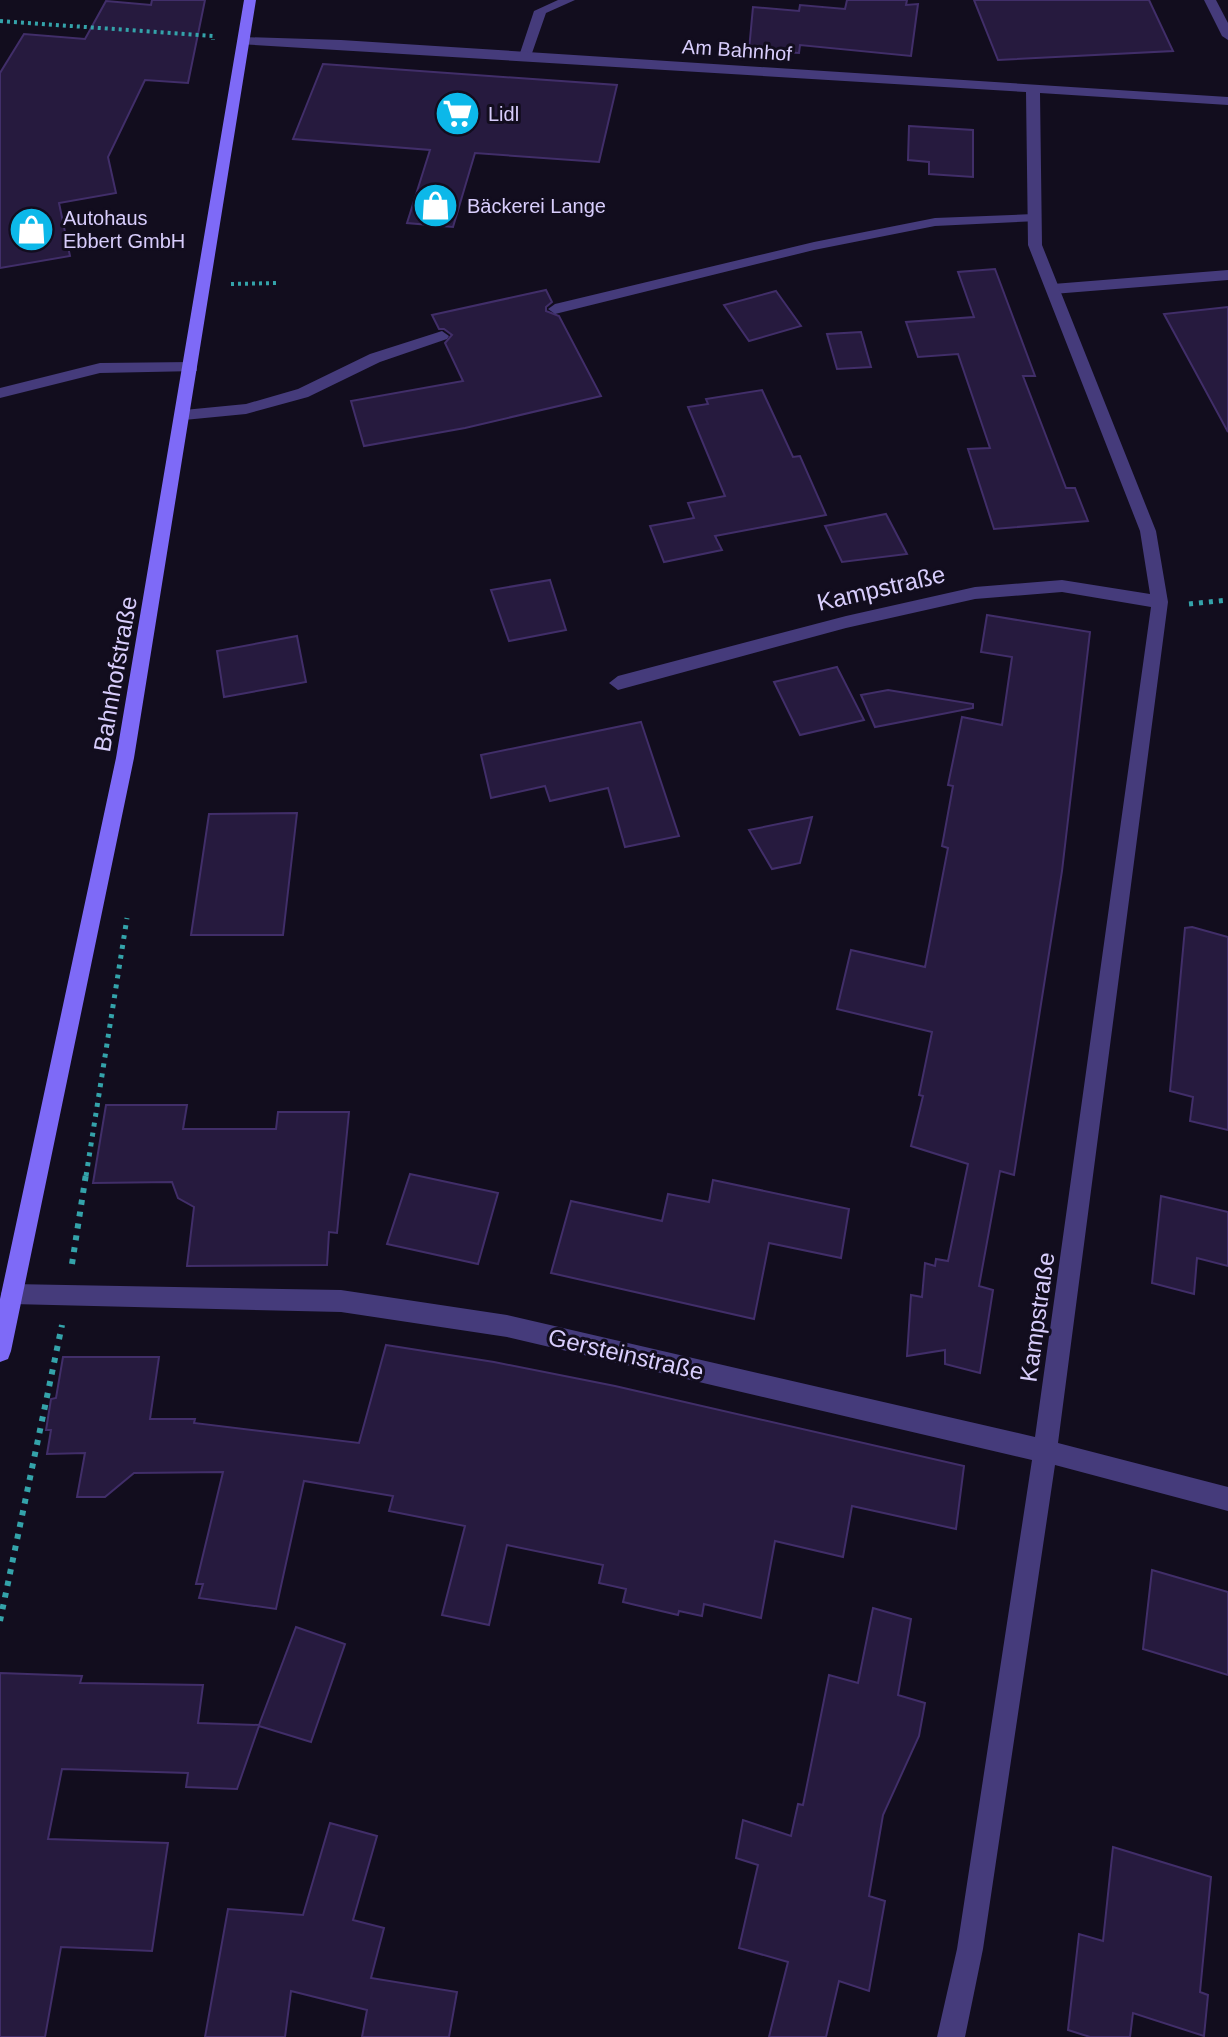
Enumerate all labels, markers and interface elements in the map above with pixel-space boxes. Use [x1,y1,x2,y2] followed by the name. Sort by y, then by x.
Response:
[681,35,793,65] street label: Am Bahnhof
[433,90,481,138] supermarket icon: Lidl
[488,103,519,125] place label: Lidl
[412,182,460,230] shop icon: Bäckerei Lange
[467,195,606,217] place label: Bäckerei Lange
[8,205,56,253] shop icon: Autohaus Ebbert GmbH
[63,207,185,252] place label: Autohaus Ebbert GmbH
[814,560,948,616] street label: Kampstraße
[88,594,142,754] street label: Bahnhofstraße
[1015,1250,1059,1384] street label: Kampstraße
[546,1323,706,1385] street label: Gersteinstraße

